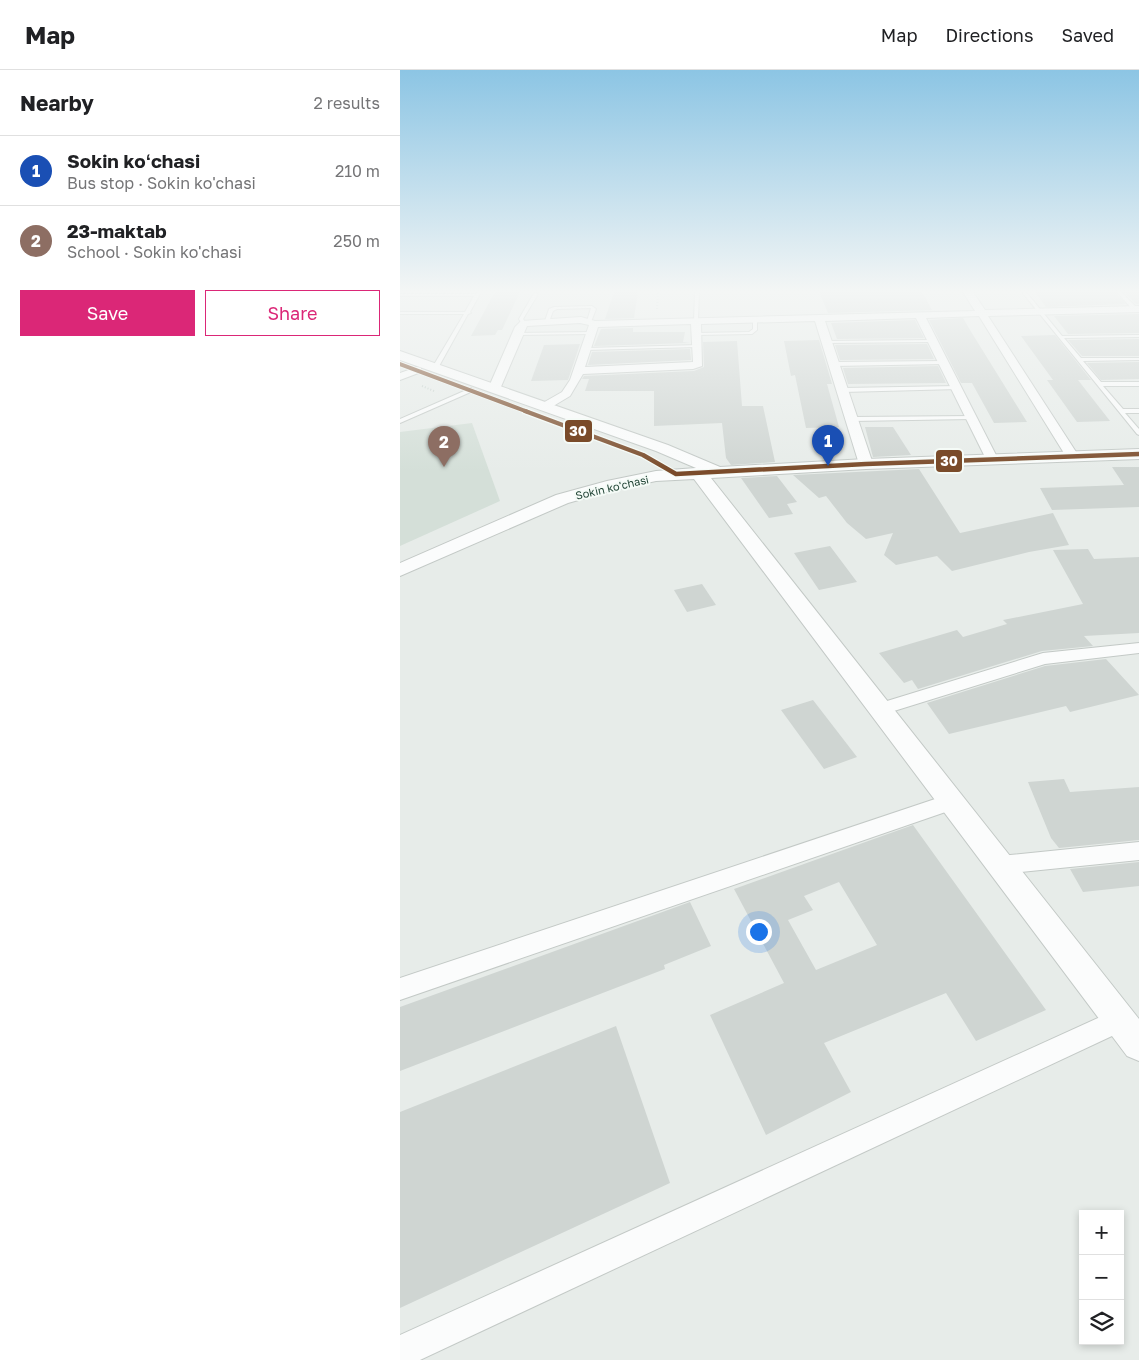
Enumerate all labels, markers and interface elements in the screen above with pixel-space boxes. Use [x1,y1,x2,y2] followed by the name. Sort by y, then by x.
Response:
[25,20,75,49] text: Map
[881,24,917,46] text: Map
[945,24,1033,46] text: Directions
[1061,24,1114,46] text: Saved
[20,90,94,116] text: Nearby
[314,93,380,113] text: 2 results
[67,149,200,172] text: Sokin koʻchasi
[32,161,40,181] text: 1
[335,161,380,181] text: 210 m
[67,173,256,193] text: Bus stop · Sokin ko'chasi
[67,219,167,242] text: 23-maktab
[31,231,41,251] text: 2
[333,231,380,251] text: 250 m
[67,242,242,262] text: School · Sokin ko'chasi
[20,290,195,336] button: Save
[205,290,380,336] button: Share
[564,419,593,443] line badge: 30
[569,422,587,439] text: 30
[812,425,844,466] pin: 1
[428,426,460,467] pin: 2
[935,449,963,473] line badge: 30
[940,452,958,469] text: 30
[574,472,650,502] street label: Sokin ko'chasi
[746,919,772,945] your location
[1079,1210,1124,1345] map controls
[1079,1210,1124,1255] button: +
[1079,1255,1124,1300] button: −
[1079,1300,1124,1345] button: layers

